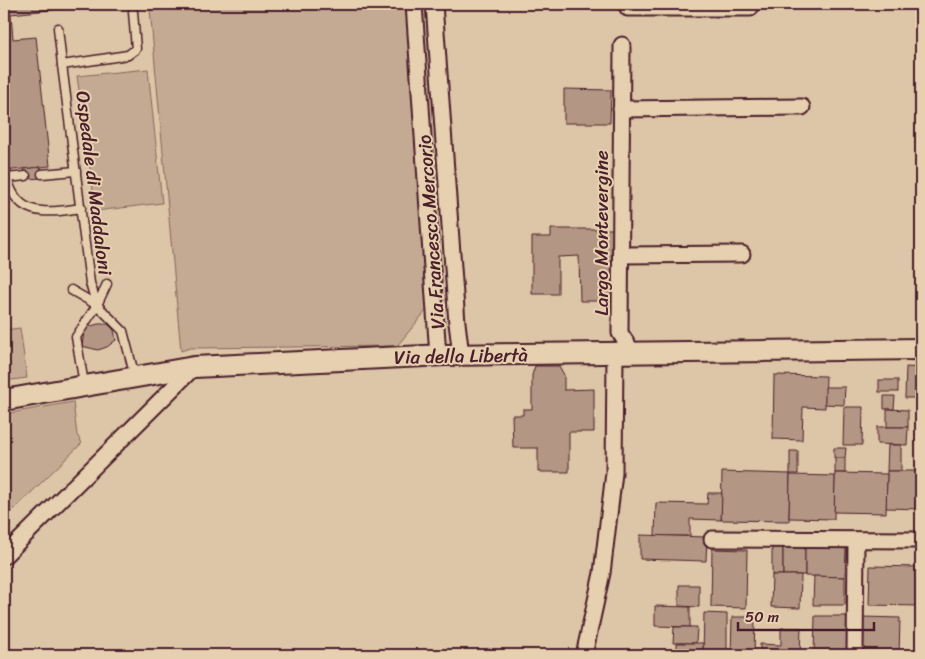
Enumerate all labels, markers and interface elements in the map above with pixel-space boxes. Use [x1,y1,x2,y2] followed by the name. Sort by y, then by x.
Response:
[66,89,122,278] street label: Ospedale di Maddaloni
[408,134,454,330] street label: Via Francesco Mercorio
[585,150,618,316] street label: Largo Montevergine
[394,338,529,374] street label: Via della Libertà
[738,599,874,631] scale bar
[745,604,780,630] text: 50 m

